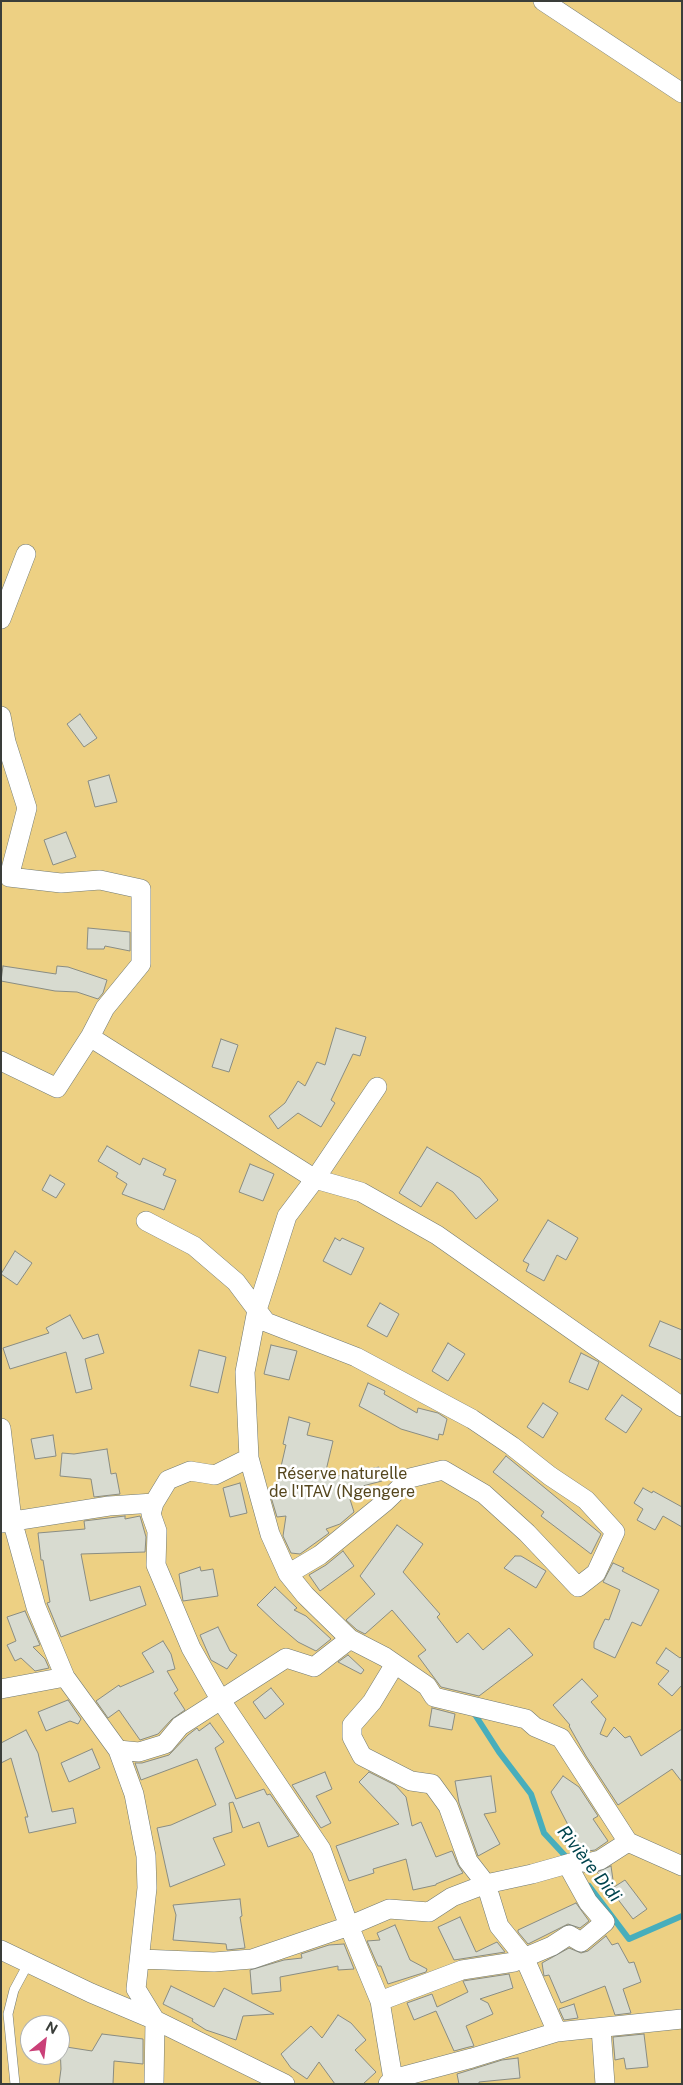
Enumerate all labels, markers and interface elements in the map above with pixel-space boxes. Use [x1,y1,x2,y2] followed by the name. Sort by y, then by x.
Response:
[269,1464,415,1502] park label: Réserve naturelle de l'ITAV (Ngengere
[552,1821,626,1907] water label: Rivière Didi
[20,2015,70,2065] north arrow
[43,2018,60,2037] text: N

